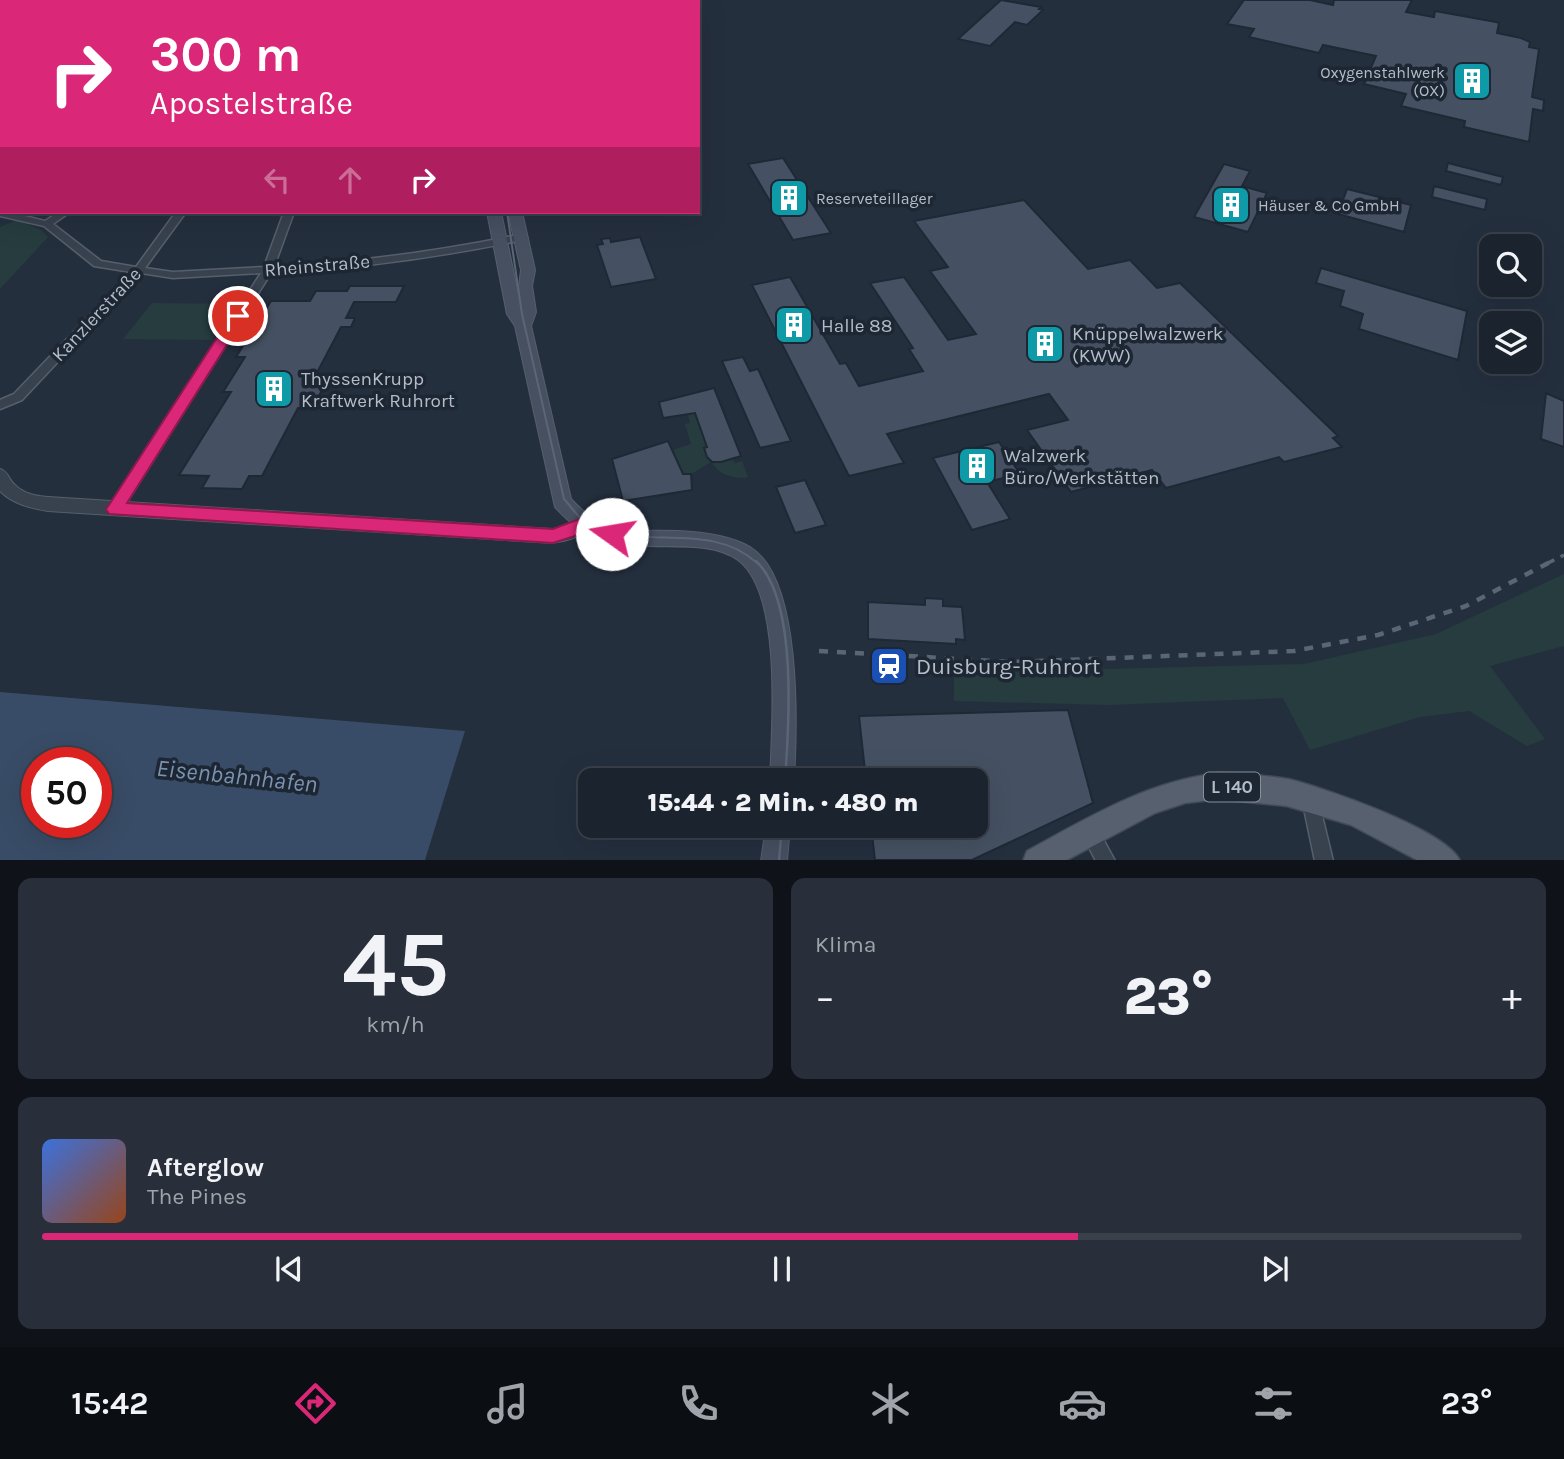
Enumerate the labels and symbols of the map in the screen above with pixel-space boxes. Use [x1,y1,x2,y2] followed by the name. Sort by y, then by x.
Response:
[1451,60,1493,102] building icon: Oxygenstahlwerk (OX)
[1320,63,1445,100] place label: Oxygenstahlwerk (OX)
[768,177,810,219] building icon: Reserveteillager
[1210,184,1252,226] building icon: Häuser & Co GmbH
[816,189,933,208] place label: Reserveteillager
[1258,196,1400,215] place label: Häuser & Co GmbH
[263,250,371,282] street label: Rheinstraße
[48,263,146,366] street label: Kanzlerstraße
[208,286,268,346] pin
[773,304,815,346] building icon: Halle 88
[821,315,892,337] place label: Halle 88
[1024,323,1066,365] building icon: Knüppelwalzwerk (KWW)
[1072,323,1224,367] place label: Knüppelwalzwerk (KWW)
[253,368,295,410] building icon: ThyssenKrupp Kraftwerk Ruhrort
[301,368,455,412] place label: ThyssenKrupp Kraftwerk Ruhrort
[956,445,998,487] building icon: Walzwerk Büro/Werkstätten
[1004,445,1160,489] place label: Walzwerk Büro/Werkstätten
[575,497,649,571] position arrow
[868,645,910,687] station icon: Duisburg-Ruhrort
[916,653,1101,680] place label: Duisburg-Ruhrort
[21,747,112,838] speed limit sign: 50
[155,754,319,798] water label: Eisenbahnhafen
[1204,772,1260,802] road number: L 140

